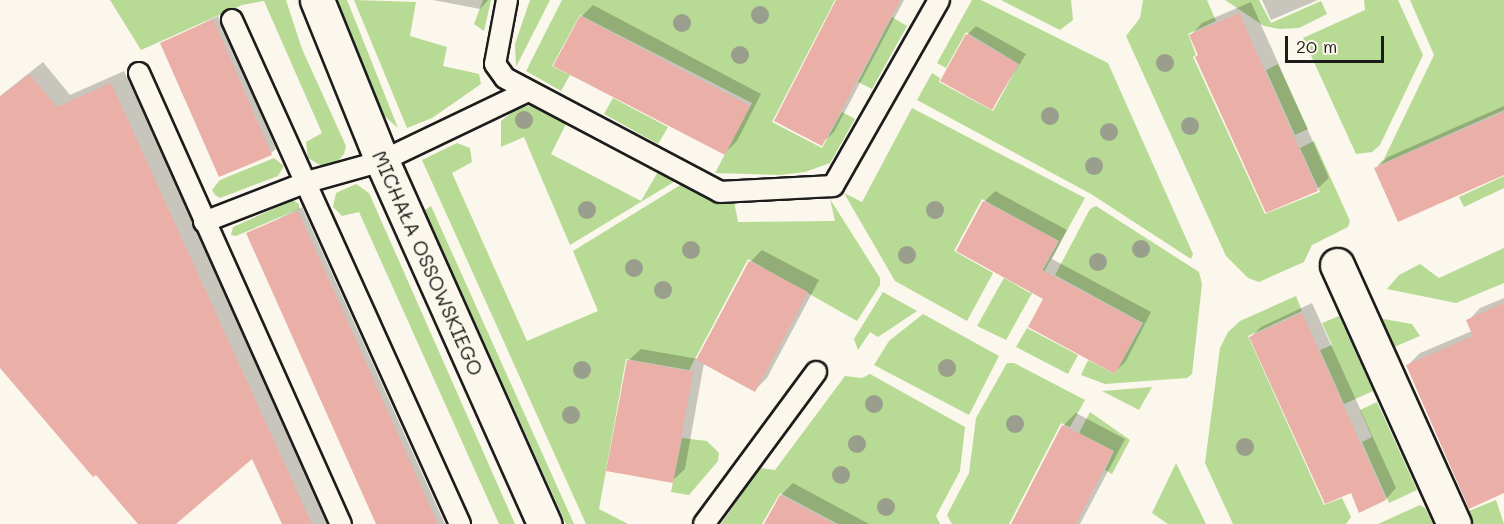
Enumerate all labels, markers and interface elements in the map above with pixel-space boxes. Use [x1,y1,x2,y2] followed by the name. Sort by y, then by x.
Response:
[1288,24,1387,62] scale bar
[1296,34,1337,58] text: 20 m
[367,147,489,379] street label: MICHAŁA OSSOWSKIEGO

